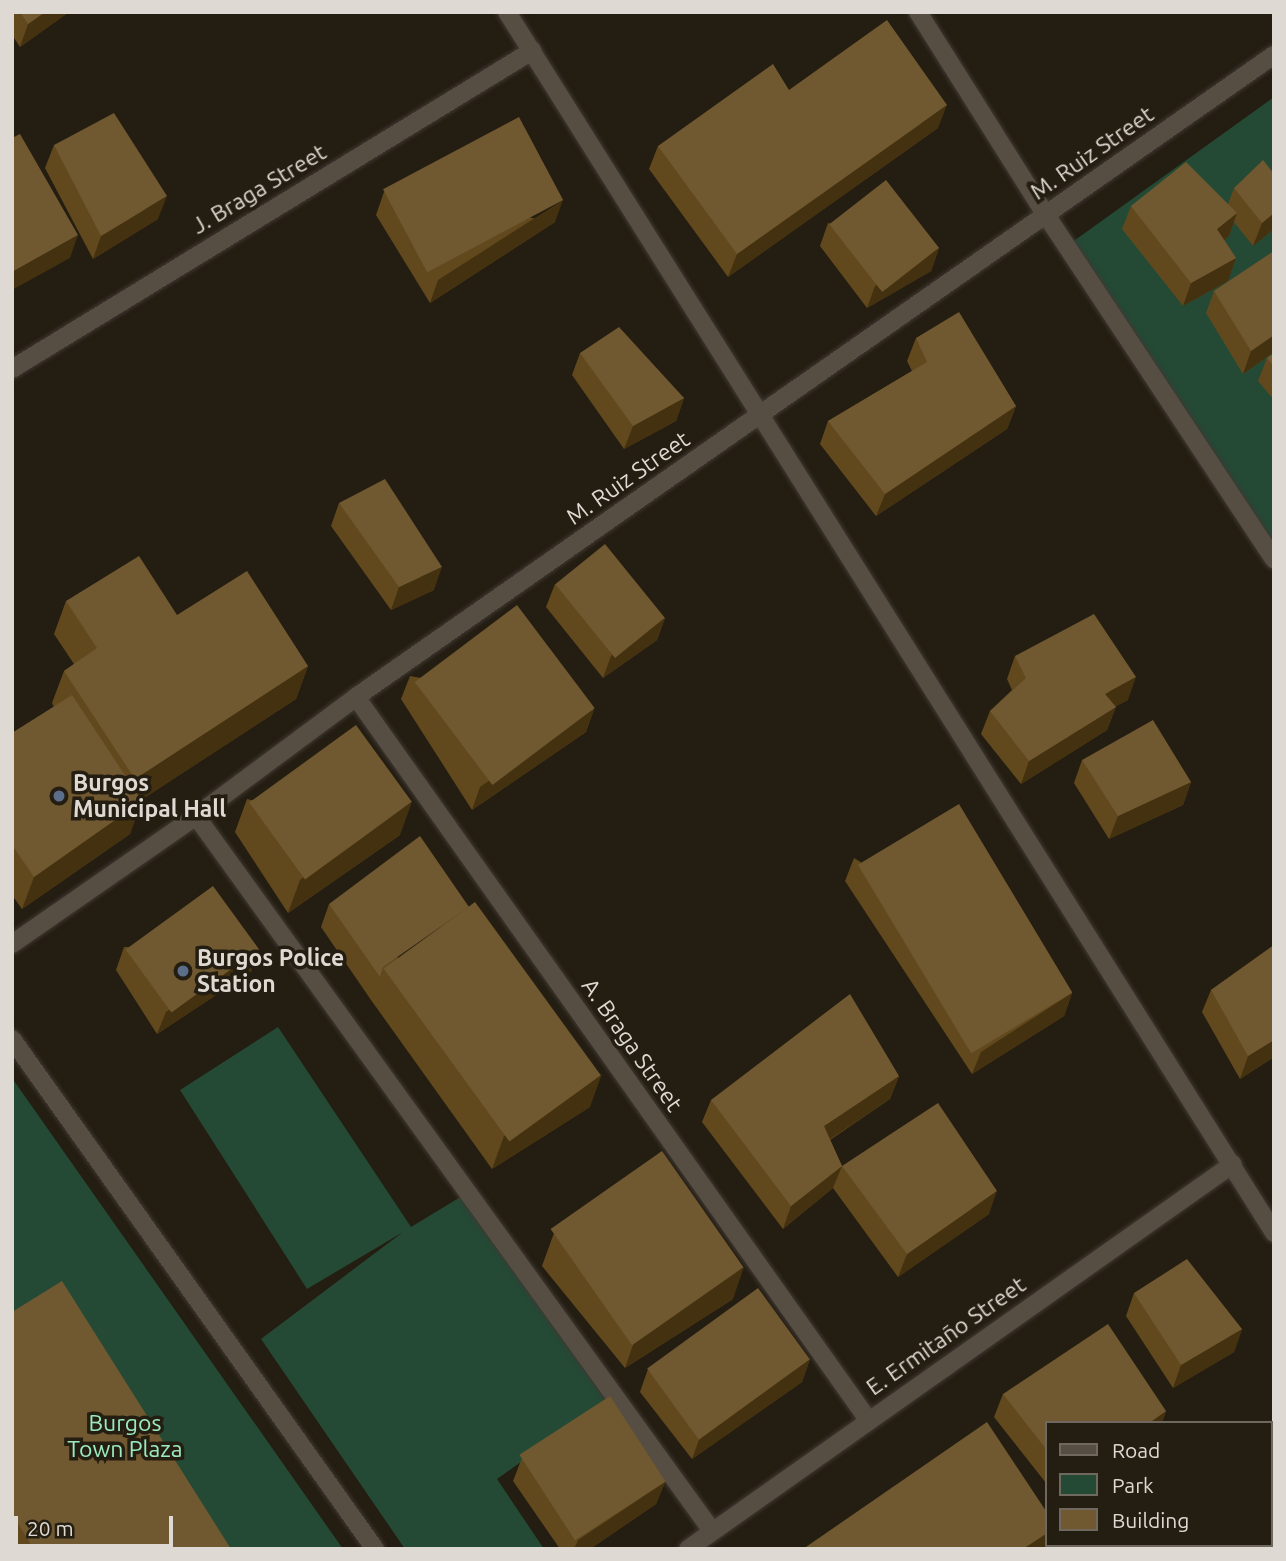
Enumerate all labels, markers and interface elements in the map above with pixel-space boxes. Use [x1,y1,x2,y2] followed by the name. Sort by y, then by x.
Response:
[1025,100,1159,206] street label: M. Ruiz Street
[187,138,331,240] street label: J. Braga Street
[561,425,695,531] street label: M. Ruiz Street
[73,769,226,823] place label: Burgos Municipal Hall
[51,788,67,804] marker: Burgos Municipal Hall
[197,944,344,998] place label: Burgos Police Station
[175,963,191,979] marker: Burgos Police Station
[576,973,688,1117] street label: A. Braga Street
[861,1271,1031,1401] street label: E. Ermitaño Street
[67,1409,183,1463] park label: Burgos Town Plaza
[1044,1421,1272,1547] legend
[1112,1438,1160,1462] text: Road
[1112,1473,1154,1497] text: Park
[18,1502,177,1546] scale bar
[1112,1508,1189,1532] text: Building
[27,1516,74,1540] text: 20 m

